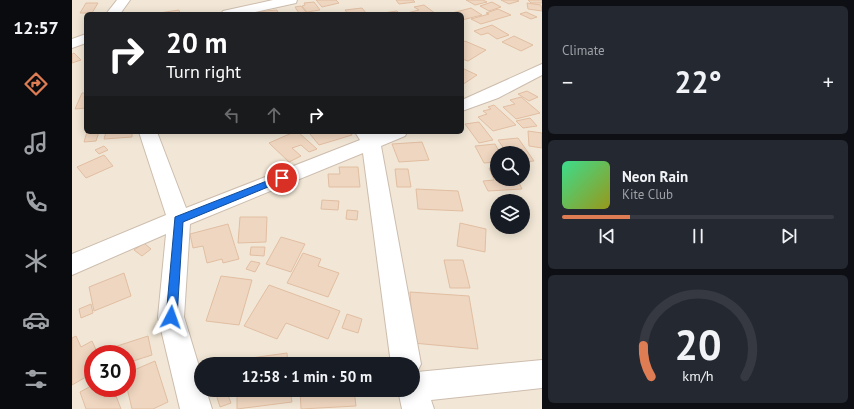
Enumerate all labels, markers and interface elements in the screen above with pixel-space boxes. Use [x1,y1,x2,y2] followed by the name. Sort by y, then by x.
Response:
[13,16,59,39] text: 12:57
[166,24,227,61] text: 20 m
[100,28,152,80] icon: right
[562,42,605,59] text: Climate
[166,60,241,83] text: Turn right
[674,62,722,101] text: 22°
[562,68,573,96] text: −
[823,68,834,96] text: +
[22,70,50,98] icon: directions
[221,104,243,126] icon: left
[263,104,285,126] icon: ahead
[305,104,327,126] icon: right
[22,129,50,157] icon: music
[490,146,530,234] map controls
[490,146,530,186] button: search
[265,161,299,195] pin
[271,167,293,189] icon: arrive
[622,167,688,186] text: Neon Rain
[622,186,673,203] text: Kite Club
[22,188,50,216] icon: phone
[490,194,530,234] button: layers
[596,225,618,247] icon: previous
[687,225,709,247] icon: pause
[778,225,800,247] icon: next
[22,247,50,275] icon: climate
[150,296,192,338] position arrow
[22,306,50,334] icon: car
[674,318,722,371] text: 20
[84,345,136,397] speed limit sign: 30
[22,365,50,393] icon: filters
[682,365,714,384] text: km/h
[242,367,372,386] text: 12:58 · 1 min · 50 m

